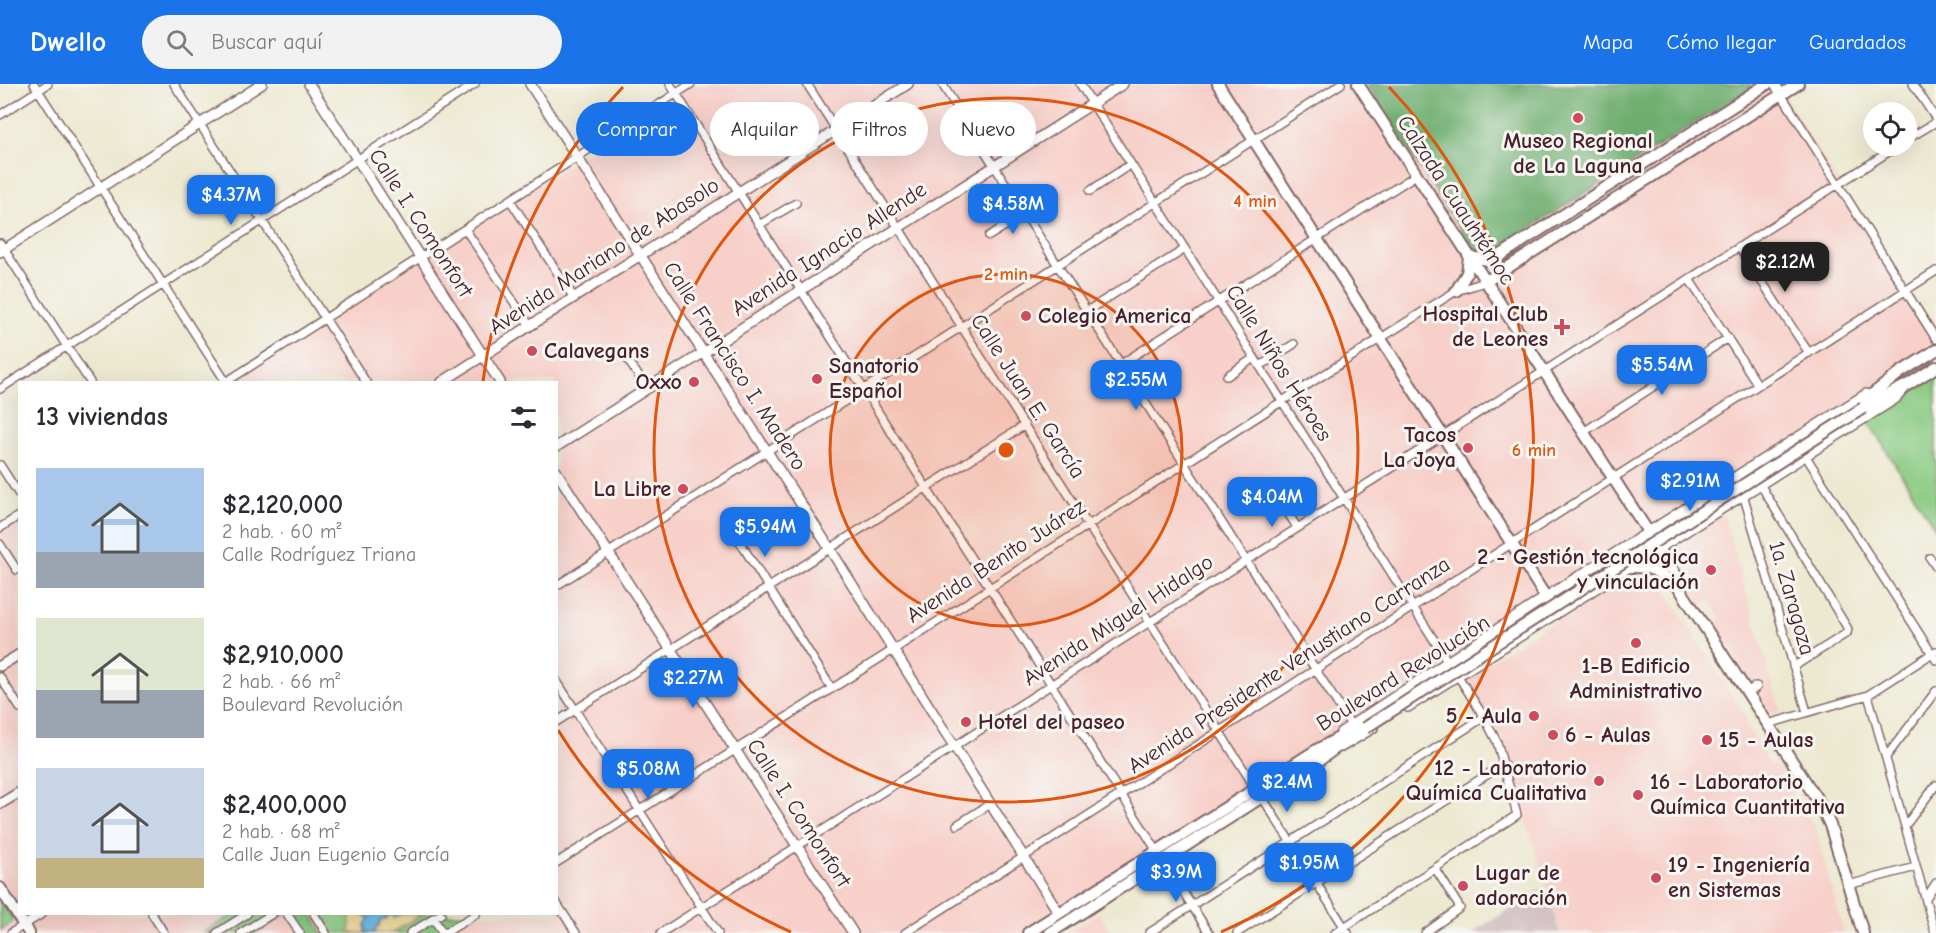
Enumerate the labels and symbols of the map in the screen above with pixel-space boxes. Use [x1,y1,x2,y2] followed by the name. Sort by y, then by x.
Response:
[1392,110,1521,290] street label: Calzada Cuauhtémoc
[1571,111,1585,125] marker: Museo Regional de La Laguna
[1503,128,1653,179] place label: Museo Regional de La Laguna
[363,144,479,303] street label: Calle I. Comonfort
[484,172,724,340] street label: Avenida Mariano de Abasolo
[182,175,280,226] pin: $4.37M
[727,176,931,322] street label: Avenida Ignacio Allende
[964,184,1062,235] pin: $4.58M
[1233,191,1277,212] text: 4 min
[1736,242,1834,293] pin: $2.12M
[658,257,812,475] street label: Calle Francisco I. Madero
[984,264,1028,285] text: 2 min
[1220,280,1338,446] street label: Calle Niños Héroes
[1423,301,1548,352] place label: Hospital Club de Leones
[1038,303,1191,329] place label: Colegio America
[965,309,1091,483] street label: Calle Juan E. García
[1019,309,1033,323] marker: Colegio America
[1553,318,1571,336] marker: Hospital Club de Leones
[544,338,649,364] place label: Calavegans
[525,344,539,358] marker: Calavegans
[1613,345,1711,396] pin: $5.54M
[829,353,919,404] place label: Sanatorio Español
[1087,360,1185,411] pin: $2.55M
[635,369,682,395] place label: Oxxo
[810,372,824,386] marker: Sanatorio Español
[687,375,701,389] marker: Oxxo
[1383,422,1456,473] place label: Tacos La Joya
[996,440,1016,460] centre of rings
[1512,440,1556,461] text: 6 min
[1461,441,1475,455] marker: Tacos La Joya
[1641,461,1739,512] pin: $2.91M
[594,476,671,502] place label: La Libre
[1223,477,1321,528] pin: $4.04M
[676,482,690,496] marker: La Libre
[902,493,1091,629] street label: Avenida Benito Juárez
[716,507,814,558] pin: $5.94M
[1763,538,1821,658] street label: 1a. Zaragoza
[1477,544,1699,595] place label: 2 - Gestión tecnológica y vinculación
[1018,549,1218,691] street label: Avenida Miguel Hidalgo
[1123,551,1455,779] street label: Avenida Presidente Venustiano Carranza
[1704,563,1718,577] marker: 2 - Gestión tecnológica y vinculación
[1312,609,1494,737] street label: Boulevard Revolución
[1629,636,1643,650] marker: 1-B Edificio Administrativo
[1570,653,1702,704] place label: 1-B Edificio Administrativo
[644,658,742,709] pin: $2.27M
[1446,703,1522,729] place label: 5 - Aula
[978,709,1125,735] place label: Hotel del paseo
[1527,709,1541,723] marker: 5 - Aula
[959,715,973,729] marker: Hotel del paseo
[1565,722,1650,748] place label: 6 - Aulas
[1719,727,1813,753] place label: 15 - Aulas
[1546,728,1560,742] marker: 6 - Aulas
[1700,733,1714,747] marker: 15 - Aulas
[741,734,857,893] street label: Calle I. Comonfort
[599,749,697,800] pin: $5.08M
[1406,755,1587,806] place label: 12 - Laboratorio Química Cualitativa
[1245,762,1329,813] pin: $2.4M
[1650,769,1845,820] place label: 16 - Laboratorio Química Cuantitativa
[1592,774,1606,788] marker: 12 - Laboratorio Química Cualitativa
[1631,788,1645,802] marker: 16 - Laboratorio Química Cuantitativa
[1260,843,1358,894] pin: $1.95M
[1134,852,1218,903] pin: $3.9M
[1668,852,1810,903] place label: 19 - Ingeniería en Sistemas
[1475,860,1567,911] place label: Lugar de adoración
[1649,871,1663,885] marker: 19 - Ingeniería en Sistemas
[1456,879,1470,893] marker: Lugar de adoración

